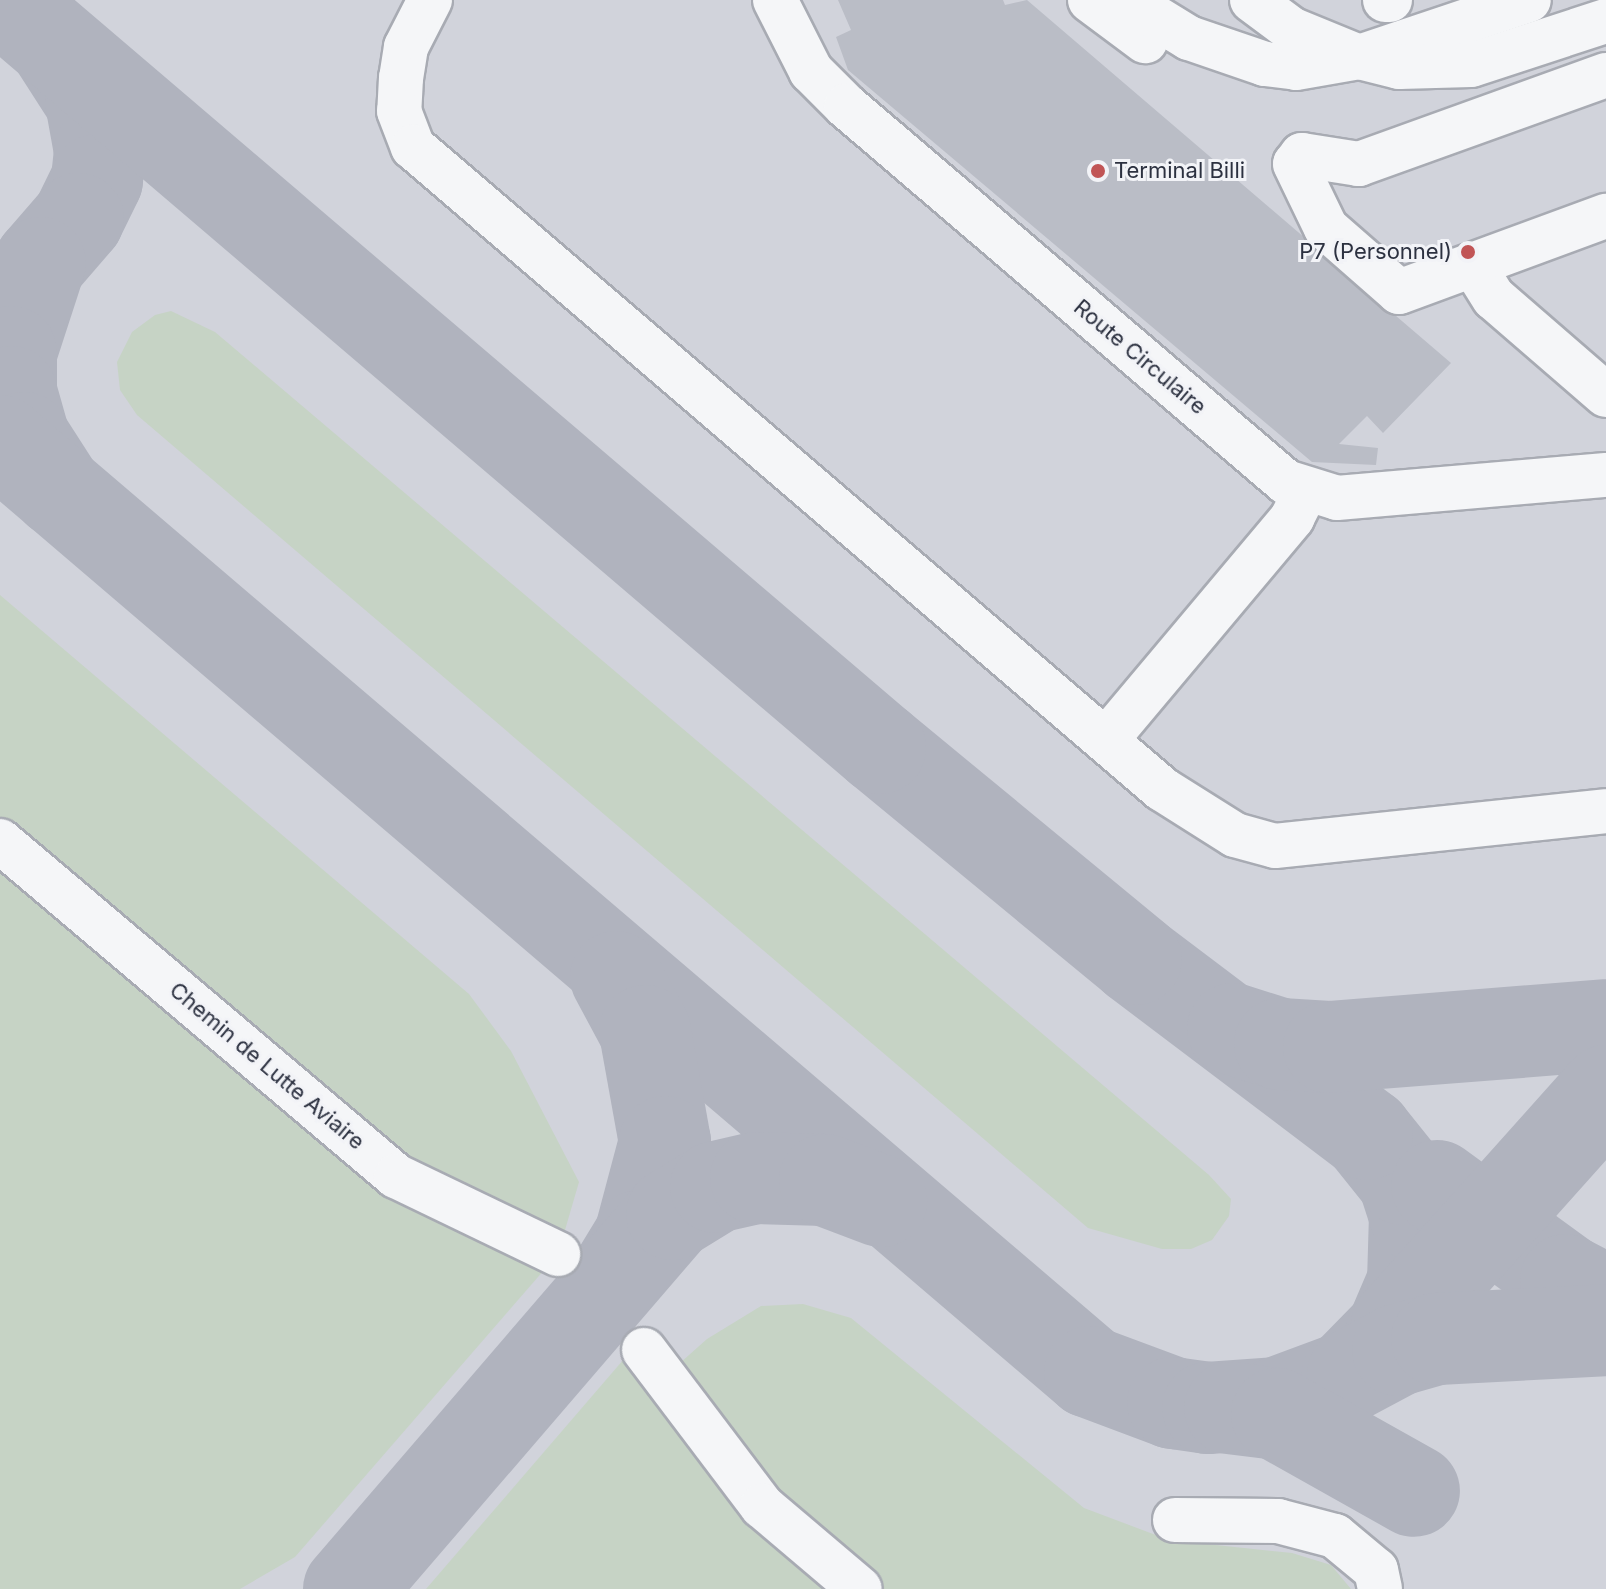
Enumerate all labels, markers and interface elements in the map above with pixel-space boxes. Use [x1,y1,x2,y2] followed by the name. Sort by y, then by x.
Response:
[1114,158,1245,184] place label: Terminal Billi
[1089,162,1107,180] marker: Terminal Billi
[1299,239,1452,265] place label: P7 (Personnel)
[1459,243,1477,261] marker: P7 (Personnel)
[1068,294,1212,420] street label: Route Circulaire
[164,977,370,1155] street label: Chemin de Lutte Aviaire

